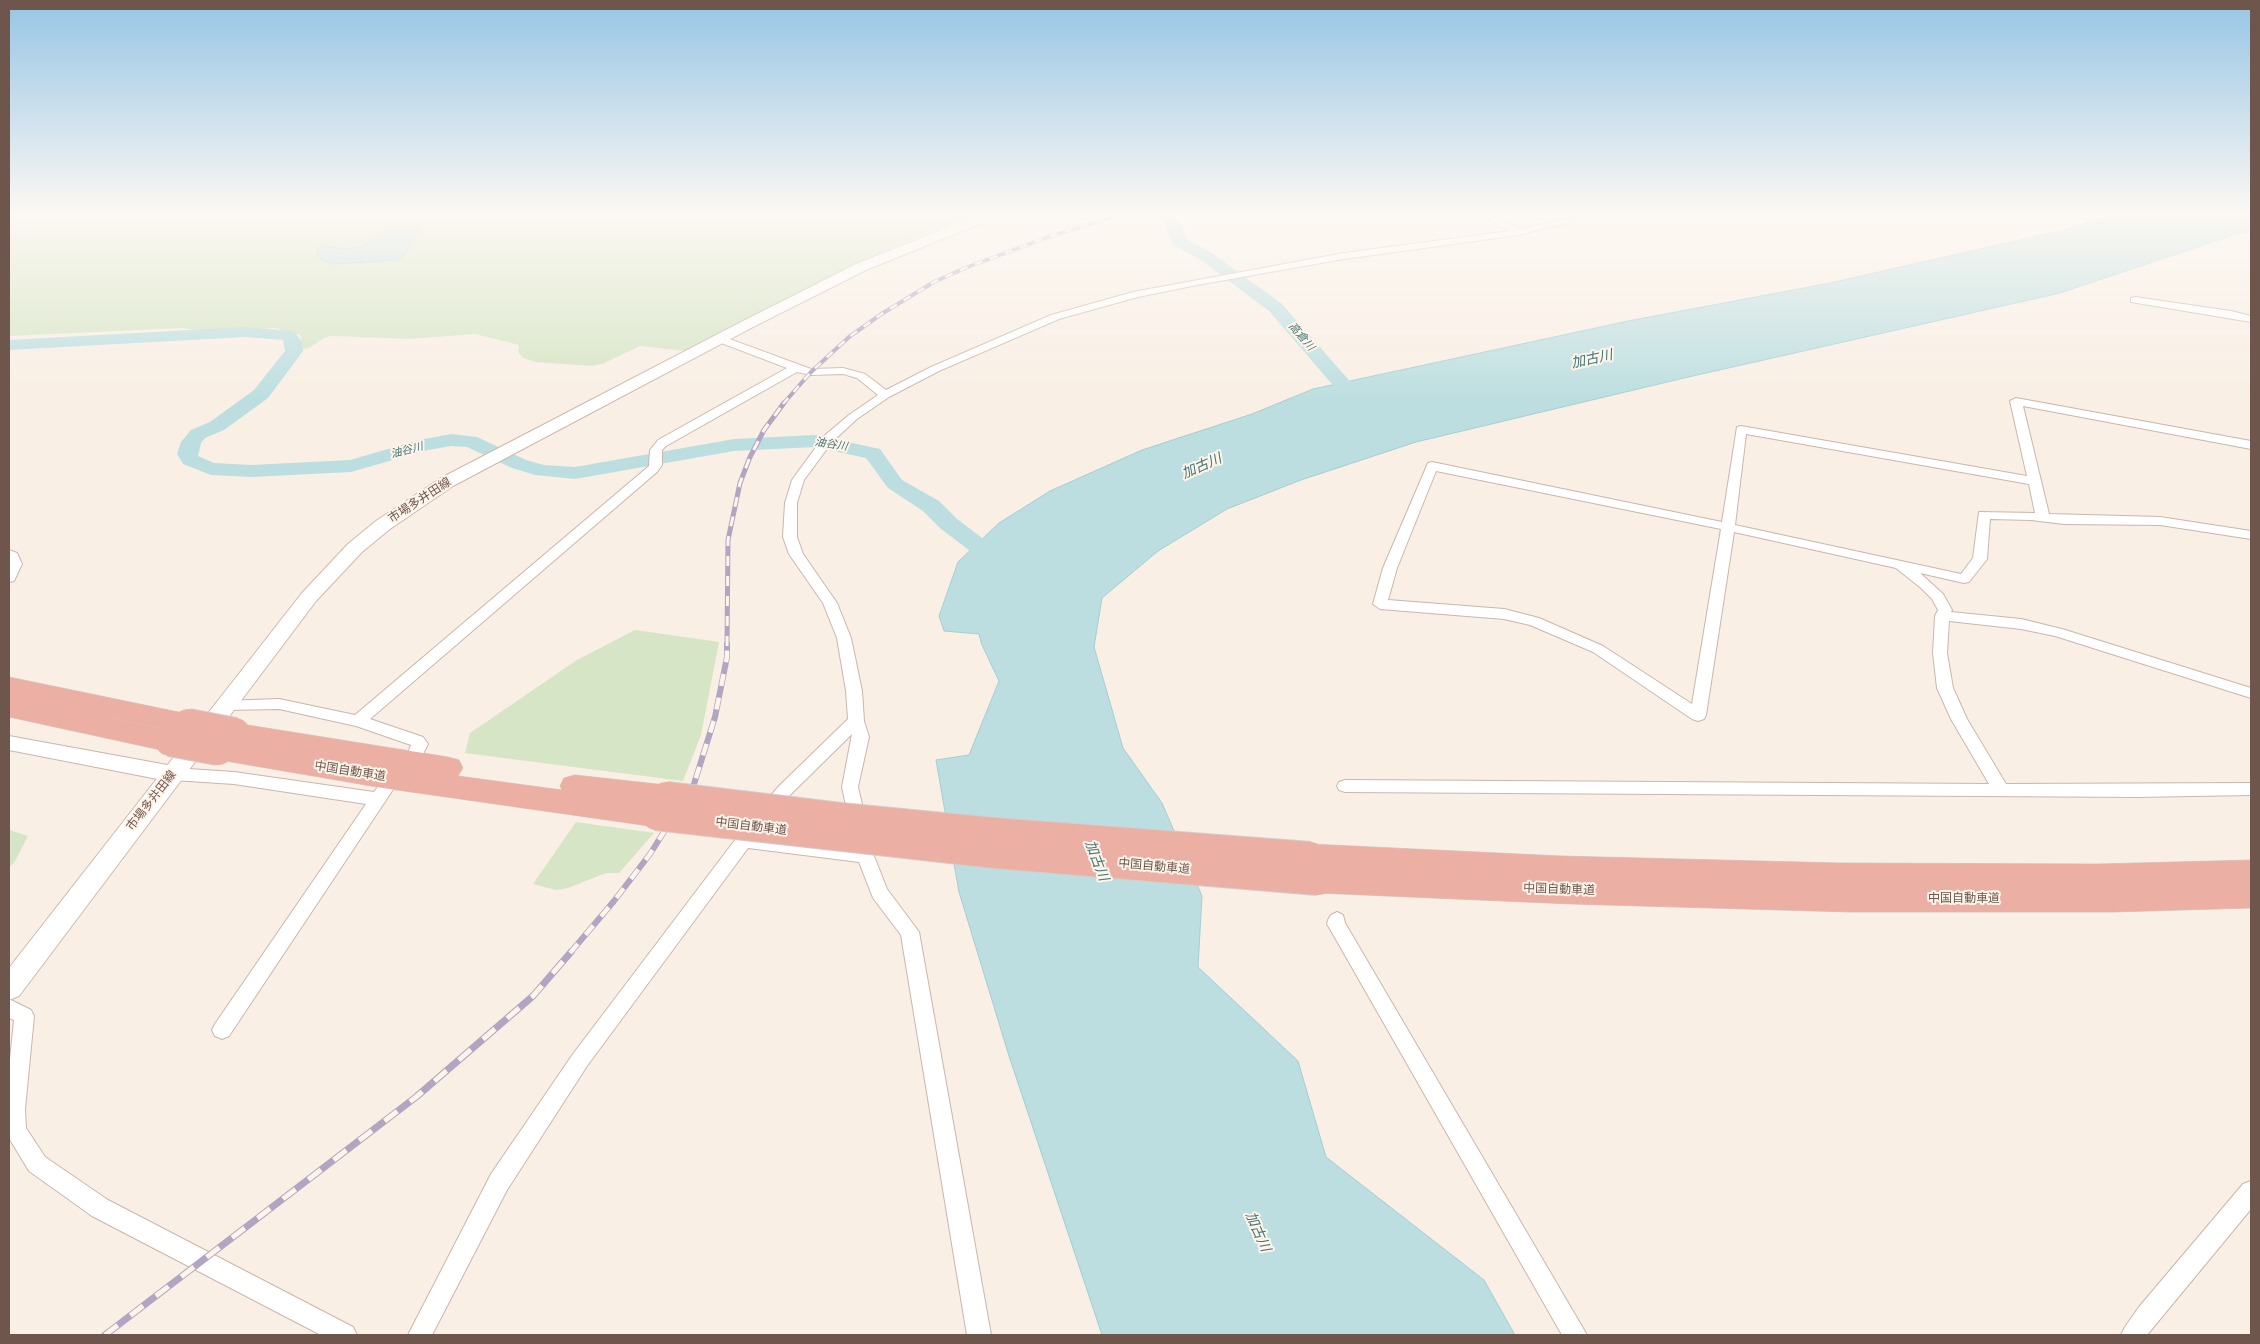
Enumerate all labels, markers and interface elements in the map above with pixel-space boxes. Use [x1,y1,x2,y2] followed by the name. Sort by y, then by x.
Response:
[1285,320,1317,354] water label: 高倉川
[1570,347,1614,373] water label: 加古川
[814,436,848,454] water label: 油谷川
[389,440,425,462] water label: 油谷川
[1179,451,1225,483] water label: 加古川
[386,475,454,527] street label: 市場多井田線
[313,759,387,785] street label: 中国自動車道
[124,768,180,834] street label: 市場多井田線
[714,815,788,839] street label: 中国自動車道
[1081,838,1111,884] water label: 加古川
[1118,857,1190,877] street label: 中国自動車道
[1523,882,1595,898] street label: 中国自動車道
[1928,892,2000,906] street label: 中国自動車道
[1241,1209,1273,1255] water label: 加古川

